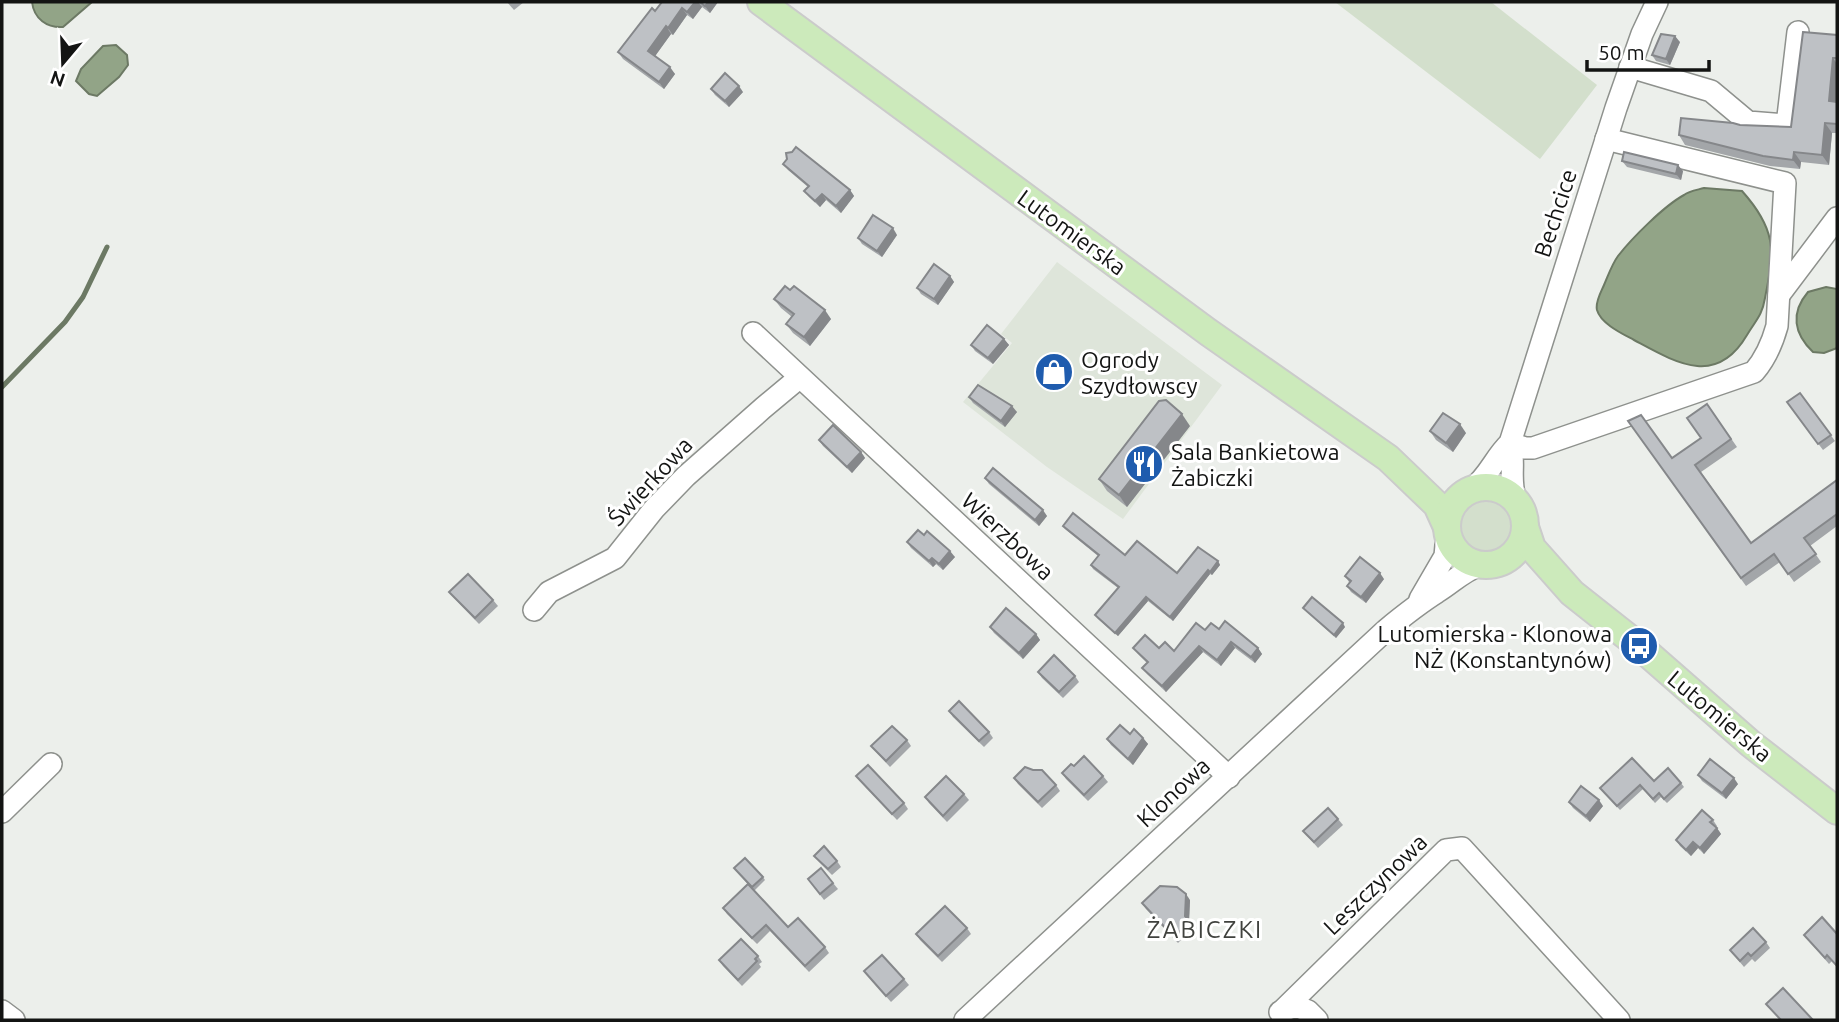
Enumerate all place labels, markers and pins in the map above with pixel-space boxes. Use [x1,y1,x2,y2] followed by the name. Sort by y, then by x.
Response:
[1081,347,1198,398] place label: Ogrody Szydłowscy
[1033,351,1075,393] shop icon: Ogrody Szydłowscy
[1171,439,1340,490] place label: Sala Bankietowa Żabiczki
[1123,443,1165,485] restaurant icon: Sala Bankietowa Żabiczki
[1378,621,1612,673] place label: Lutomierska - Klonowa NŻ (Konstantynów)
[1618,625,1660,667] bus stop icon: Lutomierska - Klonowa NŻ (Konstantynów)

